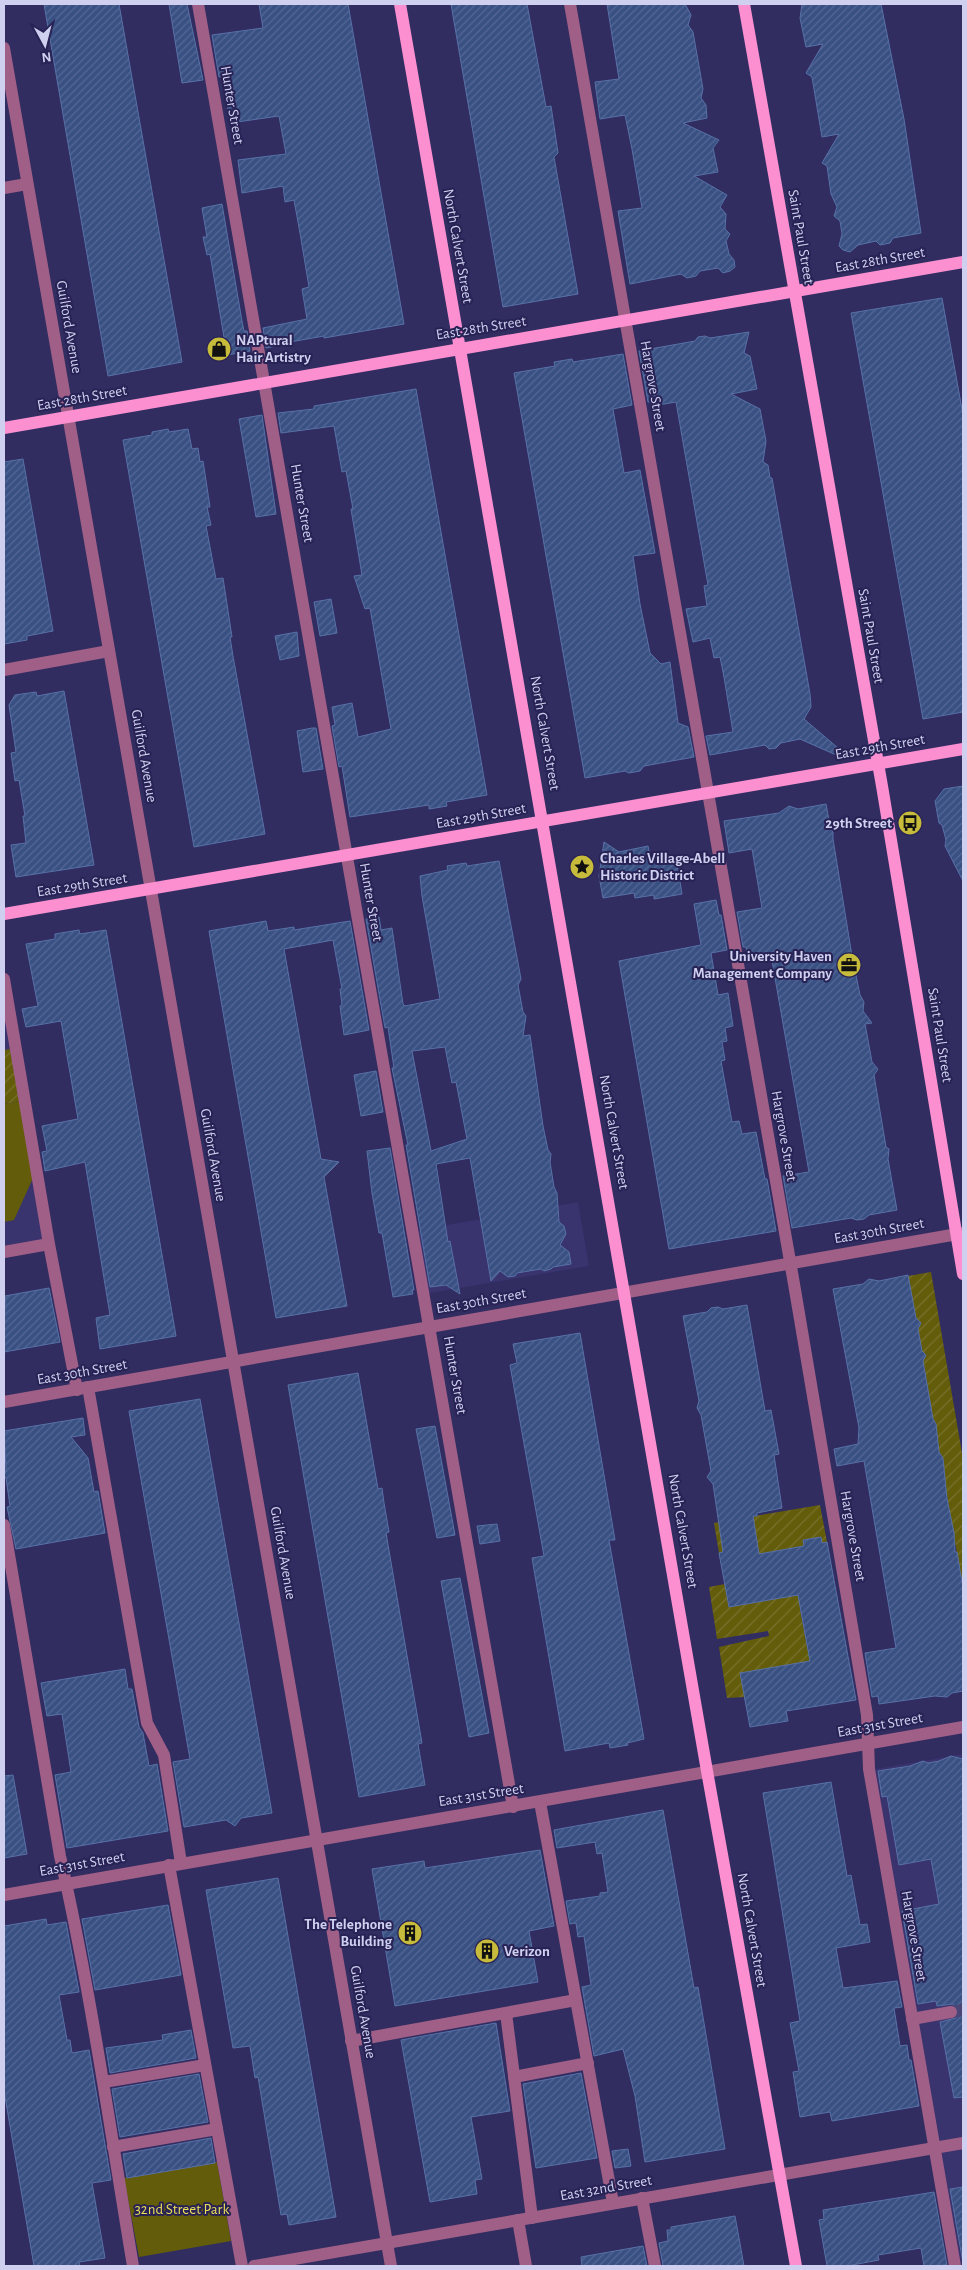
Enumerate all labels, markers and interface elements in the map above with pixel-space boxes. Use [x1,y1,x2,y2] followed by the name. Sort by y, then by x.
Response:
[20,20,70,70] north arrow
[41,49,52,64] text: N
[218,65,246,146] street label: Hunter Street
[441,188,475,305] street label: North Calvert Street
[785,189,817,286] street label: Saint Paul Street
[834,245,926,275] street label: East 28th Street
[53,279,85,375] street label: Guilford Avenue
[435,313,527,343] street label: East 28th Street
[236,333,311,365] place label: NAPtural Hair Artistry
[206,336,232,362] shop icon: NAPtural Hair Artistry
[638,340,668,433] street label: Hargrove Street
[36,383,128,413] street label: East 28th Street
[288,463,316,544] street label: Hunter Street
[855,588,887,685] street label: Saint Paul Street
[528,675,562,792] street label: North Calvert Street
[128,708,160,804] street label: Guilford Avenue
[834,732,926,762] street label: East 29th Street
[435,801,527,831] street label: East 29th Street
[897,810,923,836] bus stop icon: 29th Street
[825,816,892,831] place label: 29th Street
[600,851,725,883] place label: Charles Village-Abell Historic District
[569,854,595,880] place icon: Charles Village-Abell Historic District
[357,862,385,943] street label: Hunter Street
[36,870,128,900] street label: East 29th Street
[693,949,832,981] place label: University Haven Management Company
[836,952,862,978] office icon: University Haven Management Company
[925,987,955,1084] street label: Saint Paul Street
[597,1074,631,1191] street label: North Calvert Street
[769,1090,799,1183] street label: Hargrove Street
[197,1107,229,1203] street label: Guilford Avenue
[833,1216,925,1246] street label: East 30th Street
[435,1286,527,1316] street label: East 30th Street
[441,1335,469,1416] street label: Hunter Street
[36,1357,128,1387] street label: East 30th Street
[666,1473,700,1590] street label: North Calvert Street
[838,1490,868,1583] street label: Hargrove Street
[267,1505,299,1601] street label: Guilford Avenue
[836,1710,924,1740] street label: East 31st Street
[437,1781,525,1809] street label: East 31st Street
[38,1849,126,1879] street label: East 31st Street
[735,1872,769,1989] street label: North Calvert Street
[899,1890,929,1983] street label: Hargrove Street
[304,1917,392,1949] place label: The Telephone Building
[397,1920,423,1946] building icon: The Telephone Building
[474,1938,500,1964] building icon: Verizon
[504,1944,550,1959] place label: Verizon
[347,1964,379,2060] street label: Guilford Avenue
[559,2173,653,2203] street label: East 32nd Street
[135,2202,229,2217] park label: 32nd Street Park

